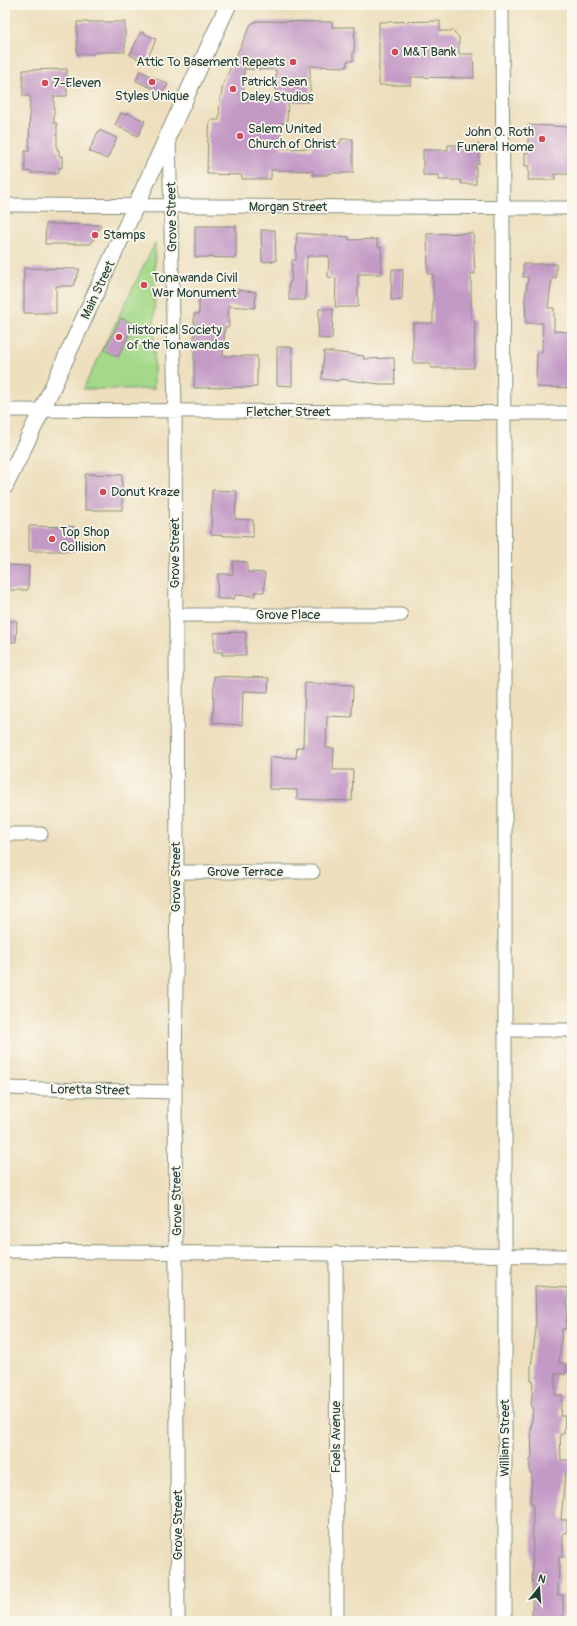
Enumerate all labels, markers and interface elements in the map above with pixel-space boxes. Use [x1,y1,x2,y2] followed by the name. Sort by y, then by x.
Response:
[403,44,457,60] place label: M&T Bank
[390,47,400,57] marker: M&T Bank
[136,54,285,70] place label: Attic To Basement Repeats
[288,57,298,67] marker: Attic To Basement Repeats
[241,74,314,105] place label: Patrick Sean Daley Studios
[53,75,101,91] place label: 7-Eleven
[147,77,157,87] marker: Styles Unique
[40,78,50,88] marker: 7-Eleven
[228,84,238,94] marker: Patrick Sean Daley Studios
[115,88,189,104] place label: Styles Unique
[248,121,337,152] place label: Salem United Church of Christ
[456,124,535,155] place label: John O. Roth Funeral Home
[235,131,245,141] marker: Salem United Church of Christ
[537,134,547,144] marker: John O. Roth Funeral Home
[163,181,181,252] street label: Grove Street
[249,199,328,215] street label: Morgan Street
[103,227,146,243] place label: Stamps
[90,230,100,240] marker: Stamps
[77,257,119,322] street label: Main Street
[152,270,238,301] place label: Tonawanda Civil War Monument
[139,280,149,290] marker: Tonawanda Civil War Monument
[127,322,230,353] place label: Historical Society of the Tonawandas
[114,332,124,342] marker: Historical Society of the Tonawandas
[246,404,331,420] street label: Fletcher Street
[111,484,180,500] place label: Donut Kraze
[98,487,108,497] marker: Donut Kraze
[167,517,183,588] street label: Grove Street
[60,524,110,555] place label: Top Shop Collision
[47,534,57,544] marker: Top Shop Collision
[256,607,321,623] street label: Grove Place
[168,841,184,912] street label: Grove Street
[207,864,284,880] street label: Grove Terrace
[50,1081,131,1099] street label: Loretta Street
[168,1165,186,1236] street label: Grove Street
[497,1398,513,1477] street label: William Street
[328,1400,344,1473] street label: Foels Avenue
[170,1489,186,1560] street label: Grove Street
[519,1568,559,1608] north arrow
[536,1572,548,1586] text: N

